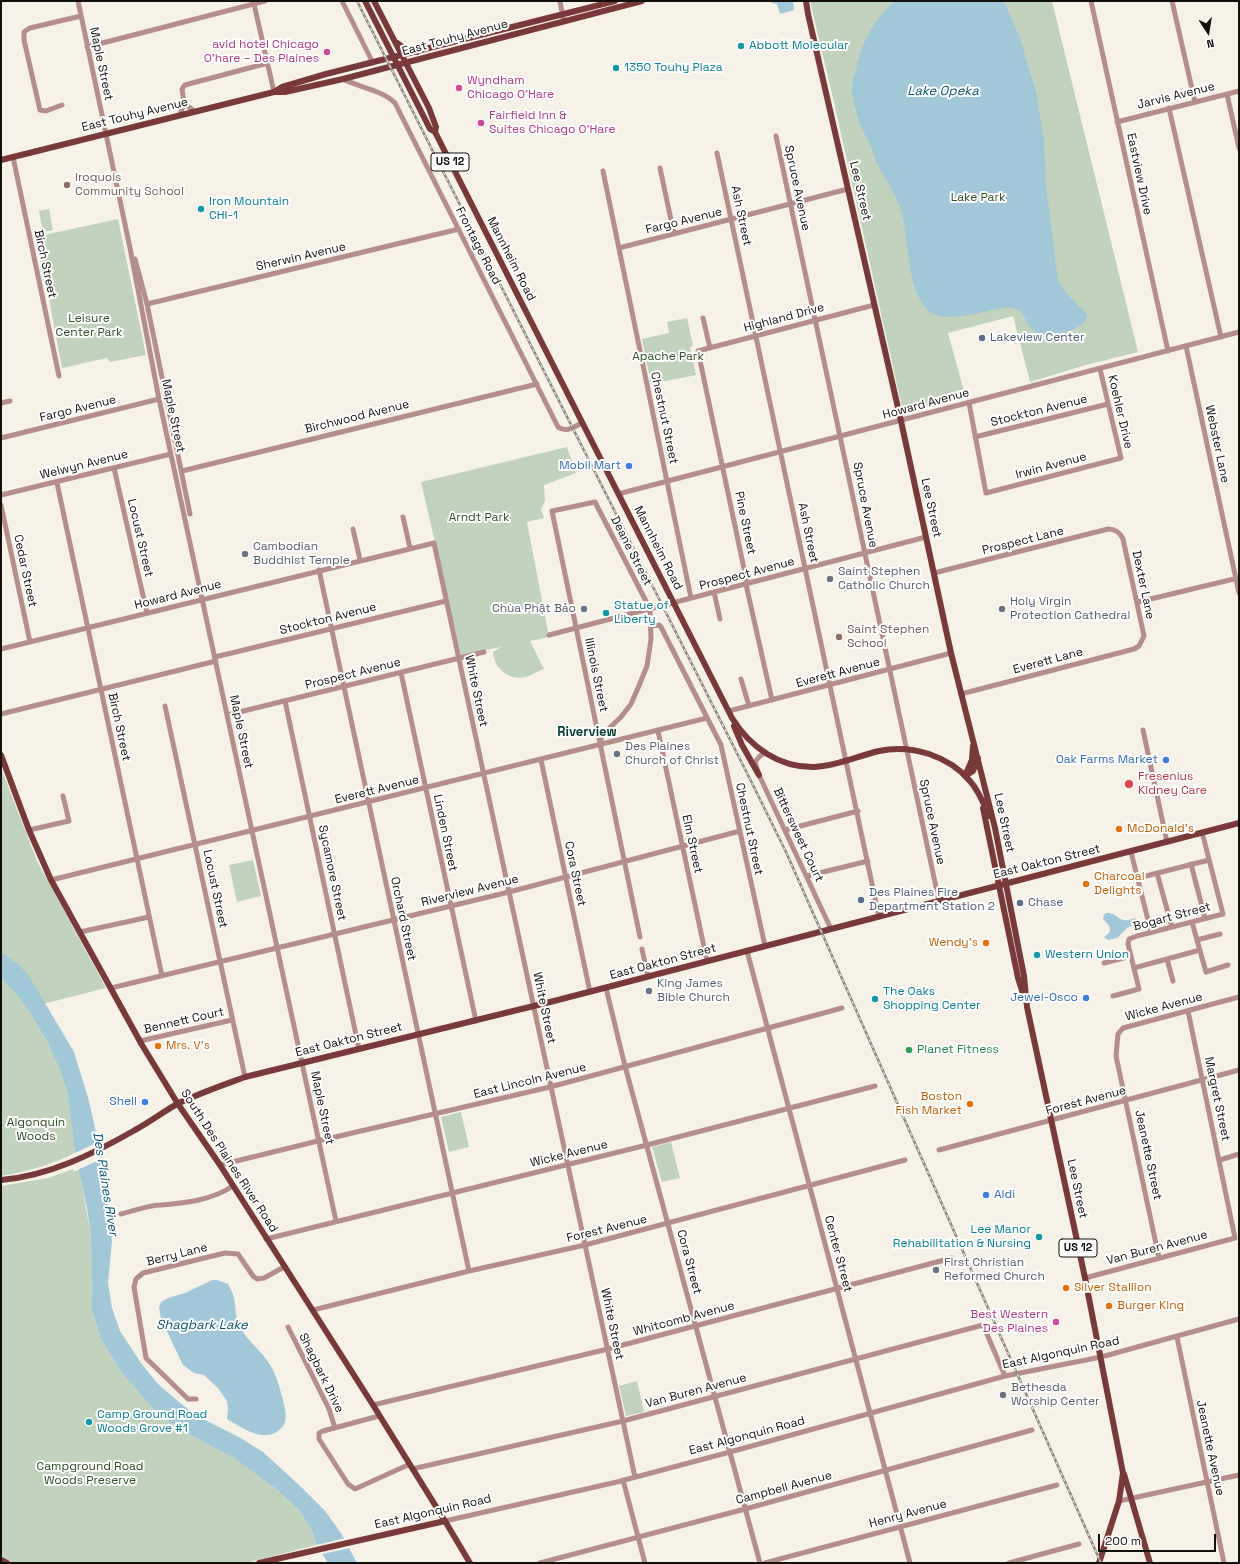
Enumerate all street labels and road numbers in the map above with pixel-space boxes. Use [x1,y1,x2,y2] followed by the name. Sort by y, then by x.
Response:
[400,17,510,59] street label: East Touhy Avenue
[86,26,116,102] street label: Maple Street
[1136,79,1216,113] street label: Jarvis Avenue
[80,95,190,135] street label: East Touhy Avenue
[1123,132,1155,216] street label: Eastview Drive
[781,144,813,232] street label: Spruce Avenue
[431,153,469,171] road number: US 12
[846,160,874,222] street label: Lee Street
[728,185,754,247] street label: Ash Street
[452,205,504,287] street label: Frontage Road
[644,205,724,237] street label: Fargo Avenue
[484,215,538,303] street label: Mannheim Road
[31,229,59,299] street label: Birch Street
[255,240,347,274] street label: Sherwin Avenue
[742,300,826,336] street label: Highland Drive
[647,371,681,465] street label: Chestnut Street
[1105,374,1135,450] street label: Koehler Drive
[158,378,188,454] street label: Maple Street
[881,386,971,422] street label: Howard Avenue
[989,392,1089,430] street label: Stockton Avenue
[38,393,118,425] street label: Fargo Avenue
[303,397,411,437] street label: Birchwood Avenue
[1202,404,1232,484] street label: Webster Lane
[39,447,129,483] street label: Welwyn Avenue
[1014,450,1088,482] street label: Irwin Avenue
[850,461,880,549] street label: Spruce Avenue
[918,477,944,539] street label: Lee Street
[731,490,759,556] street label: Pine Street
[124,497,156,579] street label: Locust Street
[795,502,821,564] street label: Ash Street
[631,504,685,592] street label: Mannheim Road
[607,514,655,588] street label: Deane Street
[981,524,1065,558] street label: Prospect Lane
[10,533,40,609] street label: Cedar Street
[1129,549,1157,621] street label: Dexter Lane
[698,554,796,594] street label: Prospect Avenue
[133,577,223,613] street label: Howard Avenue
[278,600,378,638] street label: Stockton Avenue
[581,637,611,713] street label: Illinois Street
[1011,645,1085,677] street label: Everett Lane
[461,654,491,728] street label: White Street
[304,655,402,693] street label: Prospect Avenue
[794,655,882,691] street label: Everett Avenue
[105,692,133,762] street label: Birch Street
[226,694,256,770] street label: Maple Street
[333,773,421,807] street label: Everett Avenue
[916,778,948,866] street label: Spruce Avenue
[732,782,766,876] street label: Chestnut Street
[770,785,826,885] street label: Bittersweet Court
[991,792,1017,854] street label: Lee Street
[430,793,460,873] street label: Linden Street
[679,813,705,875] street label: Elm Street
[315,824,349,922] street label: Sycamore Street
[561,840,589,908] street label: Cora Street
[992,842,1102,882] street label: East Oakton Street
[200,848,230,930] street label: Locust Street
[420,872,520,910] street label: Riverview Avenue
[387,876,419,962] street label: Orchard Street
[1132,900,1212,934] street label: Bogart Street
[608,941,718,983] street label: East Oakton Street
[529,971,559,1045] street label: White Street
[1124,990,1204,1024] street label: Wicke Avenue
[143,1005,225,1037] street label: Bennett Court
[294,1020,404,1060] street label: East Oakton Street
[1201,1056,1233,1142] street label: Margret Street
[472,1060,588,1102] street label: East Lincoln Avenue
[307,1070,337,1146] street label: Maple Street
[1044,1083,1128,1119] street label: Forest Avenue
[177,1087,281,1235] street label: South Des Plaines River Road
[1131,1109,1165,1201] street label: Jeanette Street
[529,1137,609,1171] street label: Wicke Avenue
[1064,1158,1090,1220] street label: Lee Street
[565,1212,649,1246] street label: Forest Avenue
[821,1214,855,1294] street label: Center Street
[673,1228,705,1296] street label: Cora Street
[1105,1228,1209,1268] street label: Van Buren Avenue
[1059,1239,1097,1257] road number: US 12
[145,1240,209,1270] street label: Berry Lane
[597,1287,627,1361] street label: White Street
[632,1299,736,1339] street label: Whitcomb Avenue
[296,1331,346,1415] street label: Shagbark Drive
[1001,1334,1121,1372] street label: East Algonquin Road
[644,1371,748,1411] street label: Van Buren Avenue
[1193,1399,1227,1497] street label: Jeanette Avenue
[688,1414,806,1458] street label: East Algonquin Road
[734,1468,834,1508] street label: Campbell Avenue
[373,1492,493,1532] street label: East Algonquin Road
[868,1497,948,1531] street label: Henry Avenue

